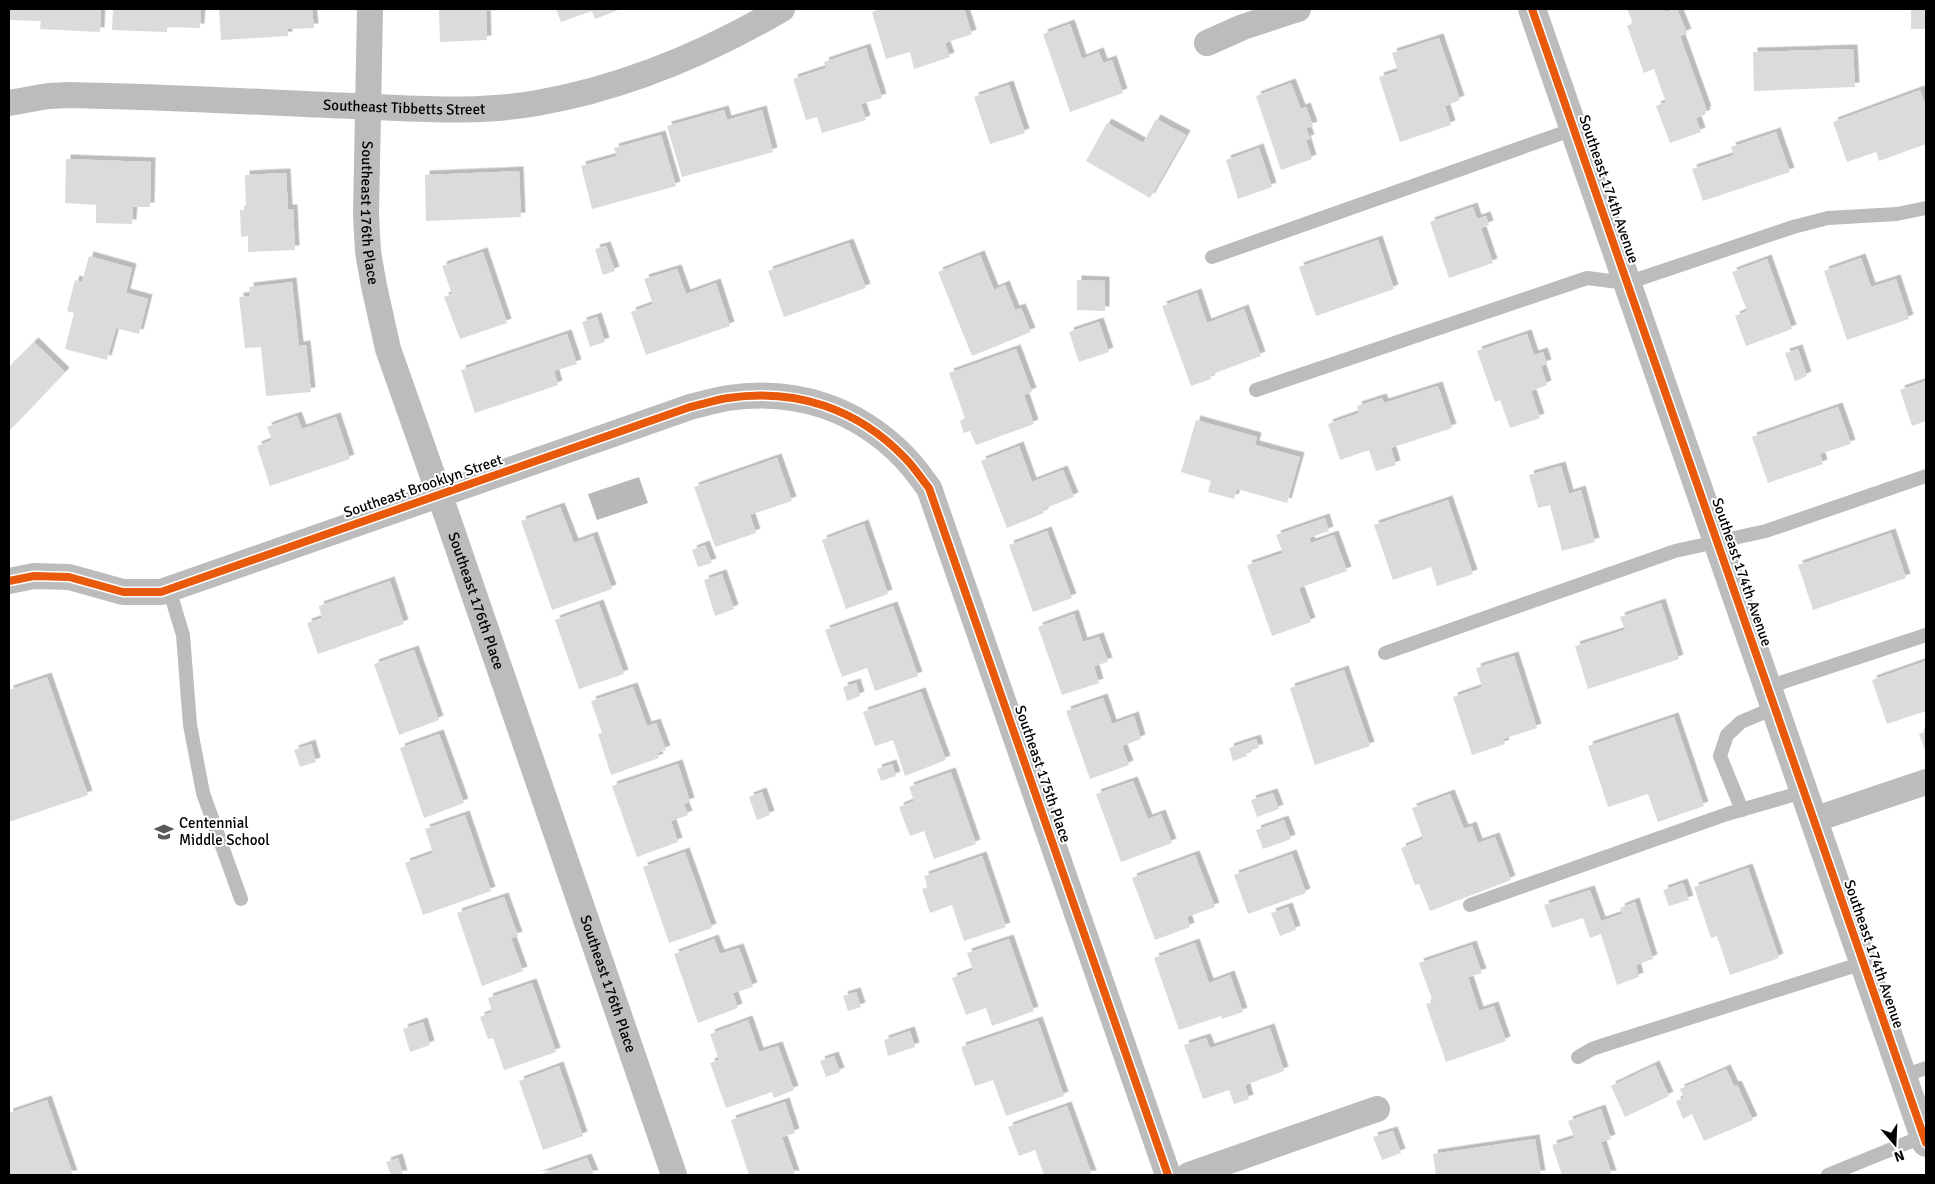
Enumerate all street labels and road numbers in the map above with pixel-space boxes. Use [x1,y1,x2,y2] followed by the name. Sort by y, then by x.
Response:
[323,96,486,118] street label: Southeast Tibbetts Street
[1575,112,1643,266] street label: Southeast 174th Avenue
[357,141,383,286] street label: Southeast 176th Place
[341,450,505,522] street label: Southeast Brooklyn Street
[1708,495,1776,649] street label: Southeast 174th Avenue
[444,530,508,672] street label: Southeast 176th Place
[1011,703,1075,845] street label: Southeast 175th Place
[1840,877,1908,1031] street label: Southeast 174th Avenue
[576,913,640,1055] street label: Southeast 176th Place

